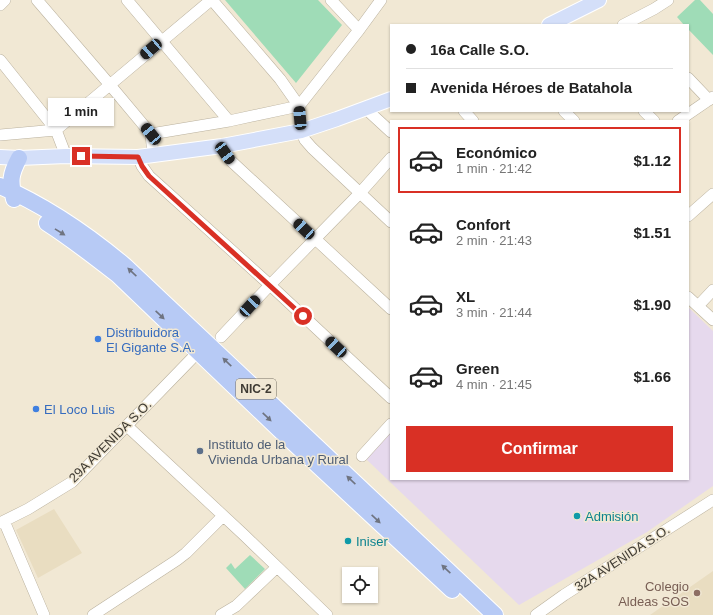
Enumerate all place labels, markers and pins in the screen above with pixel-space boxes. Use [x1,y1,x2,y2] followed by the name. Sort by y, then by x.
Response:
[106,325,195,355] place label: Distribuidora El Gigante S.A.
[93,334,103,344] marker: Distribuidora El Gigante S.A.
[44,402,115,417] place label: El Loco Luis
[31,404,41,414] marker: El Loco Luis
[208,437,349,467] place label: Instituto de la Vivienda Urbana y Rural
[195,446,205,456] marker: Instituto de la Vivienda Urbana y Rural
[585,509,638,524] place label: Admisión
[572,511,582,521] marker: Admisión
[356,534,388,549] place label: Iniser
[343,536,353,546] marker: Iniser
[618,579,689,609] place label: Colegio Aldeas SOS
[692,588,702,598] marker: Colegio Aldeas SOS

